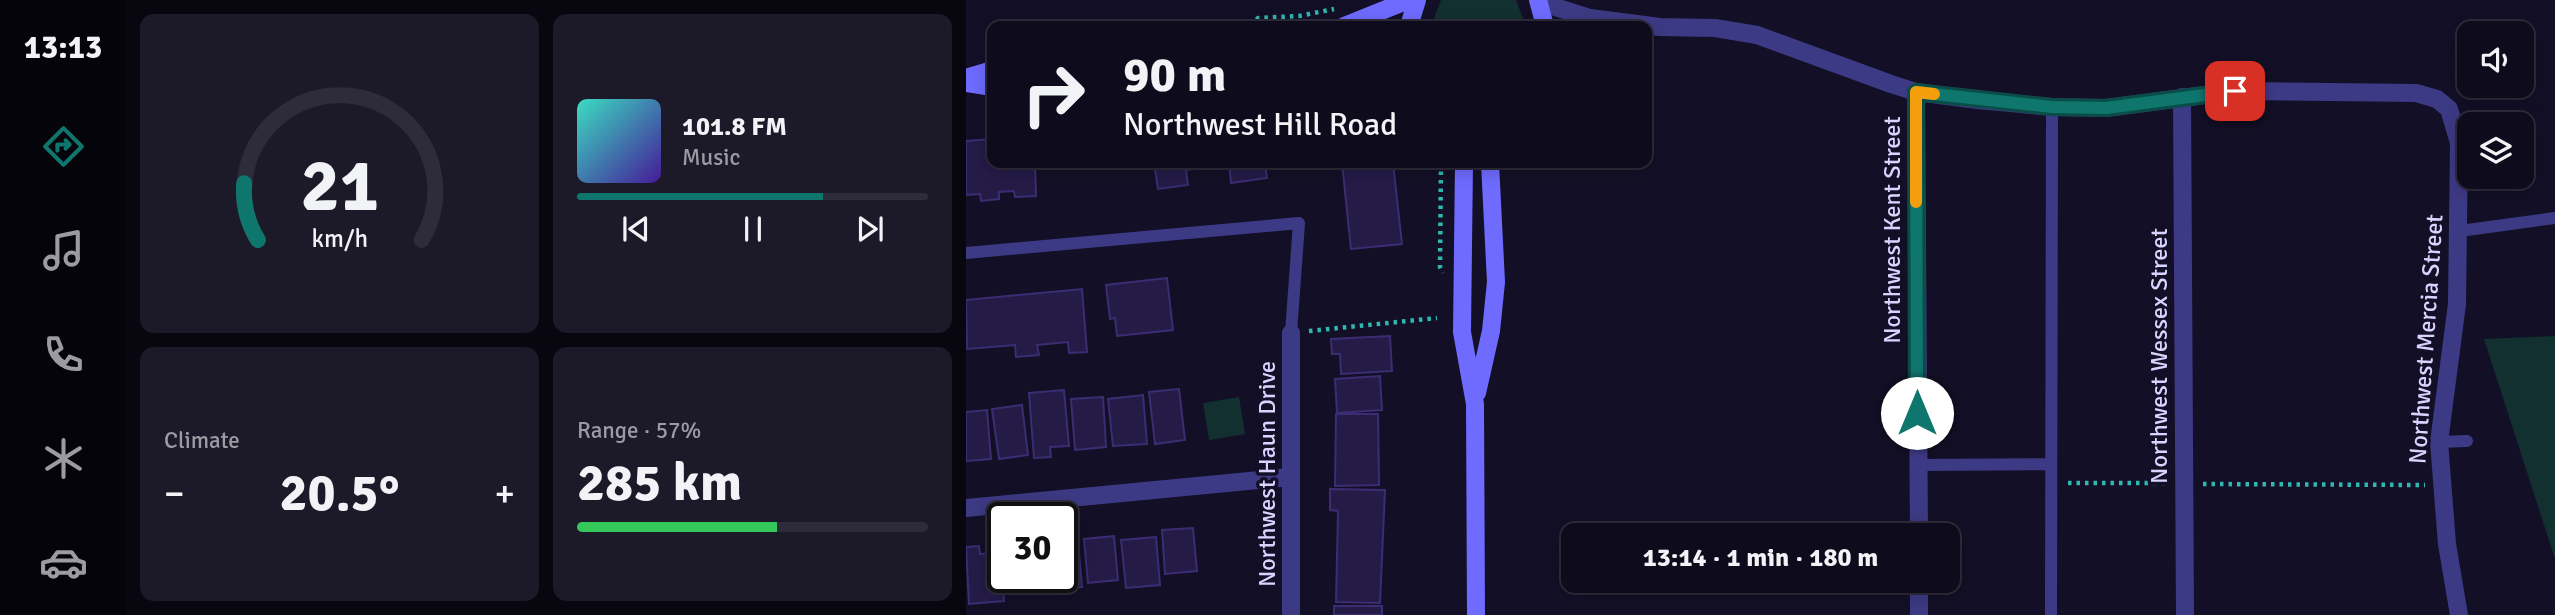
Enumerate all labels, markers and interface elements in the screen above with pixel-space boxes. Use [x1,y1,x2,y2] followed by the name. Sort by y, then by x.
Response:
[2457,21,2534,189] map controls
[2457,21,2534,98] button: sound
[24,28,102,67] text: 13:13
[1123,45,1226,105] text: 90 m
[1008,49,1099,140] icon: right
[2205,61,2265,121] pin
[2216,72,2254,110] icon: arrive
[1123,105,1397,144] text: Northwest Hill Road
[682,111,787,143] text: 101.8 FM
[2457,112,2534,189] button: layers
[1877,116,1907,344] street label: Northwest Kent Street
[39,122,88,171] icon: directions
[300,142,379,231] text: 21
[682,143,740,172] text: Music
[617,210,655,248] icon: previous
[734,210,772,248] icon: pause
[851,210,889,248] icon: next
[2402,213,2450,465] street label: Northwest Mercia Street
[311,223,368,254] text: km/h
[39,226,88,275] icon: music
[2144,228,2174,484] street label: Northwest Wessex Street
[39,330,88,379] icon: phone
[1252,361,1282,587] street label: Northwest Haun Drive
[1880,376,1954,450] position arrow
[577,416,701,445] text: Range · 57%
[164,426,240,455] text: Climate
[39,434,88,483] icon: climate
[577,451,742,515] text: 285 km
[280,461,399,525] text: 20.5°
[164,470,185,517] text: −
[494,470,515,517] text: +
[987,502,1078,593] speed limit sign: 30
[39,538,88,587] icon: car
[1643,542,1878,574] text: 13:14 · 1 min · 180 m

